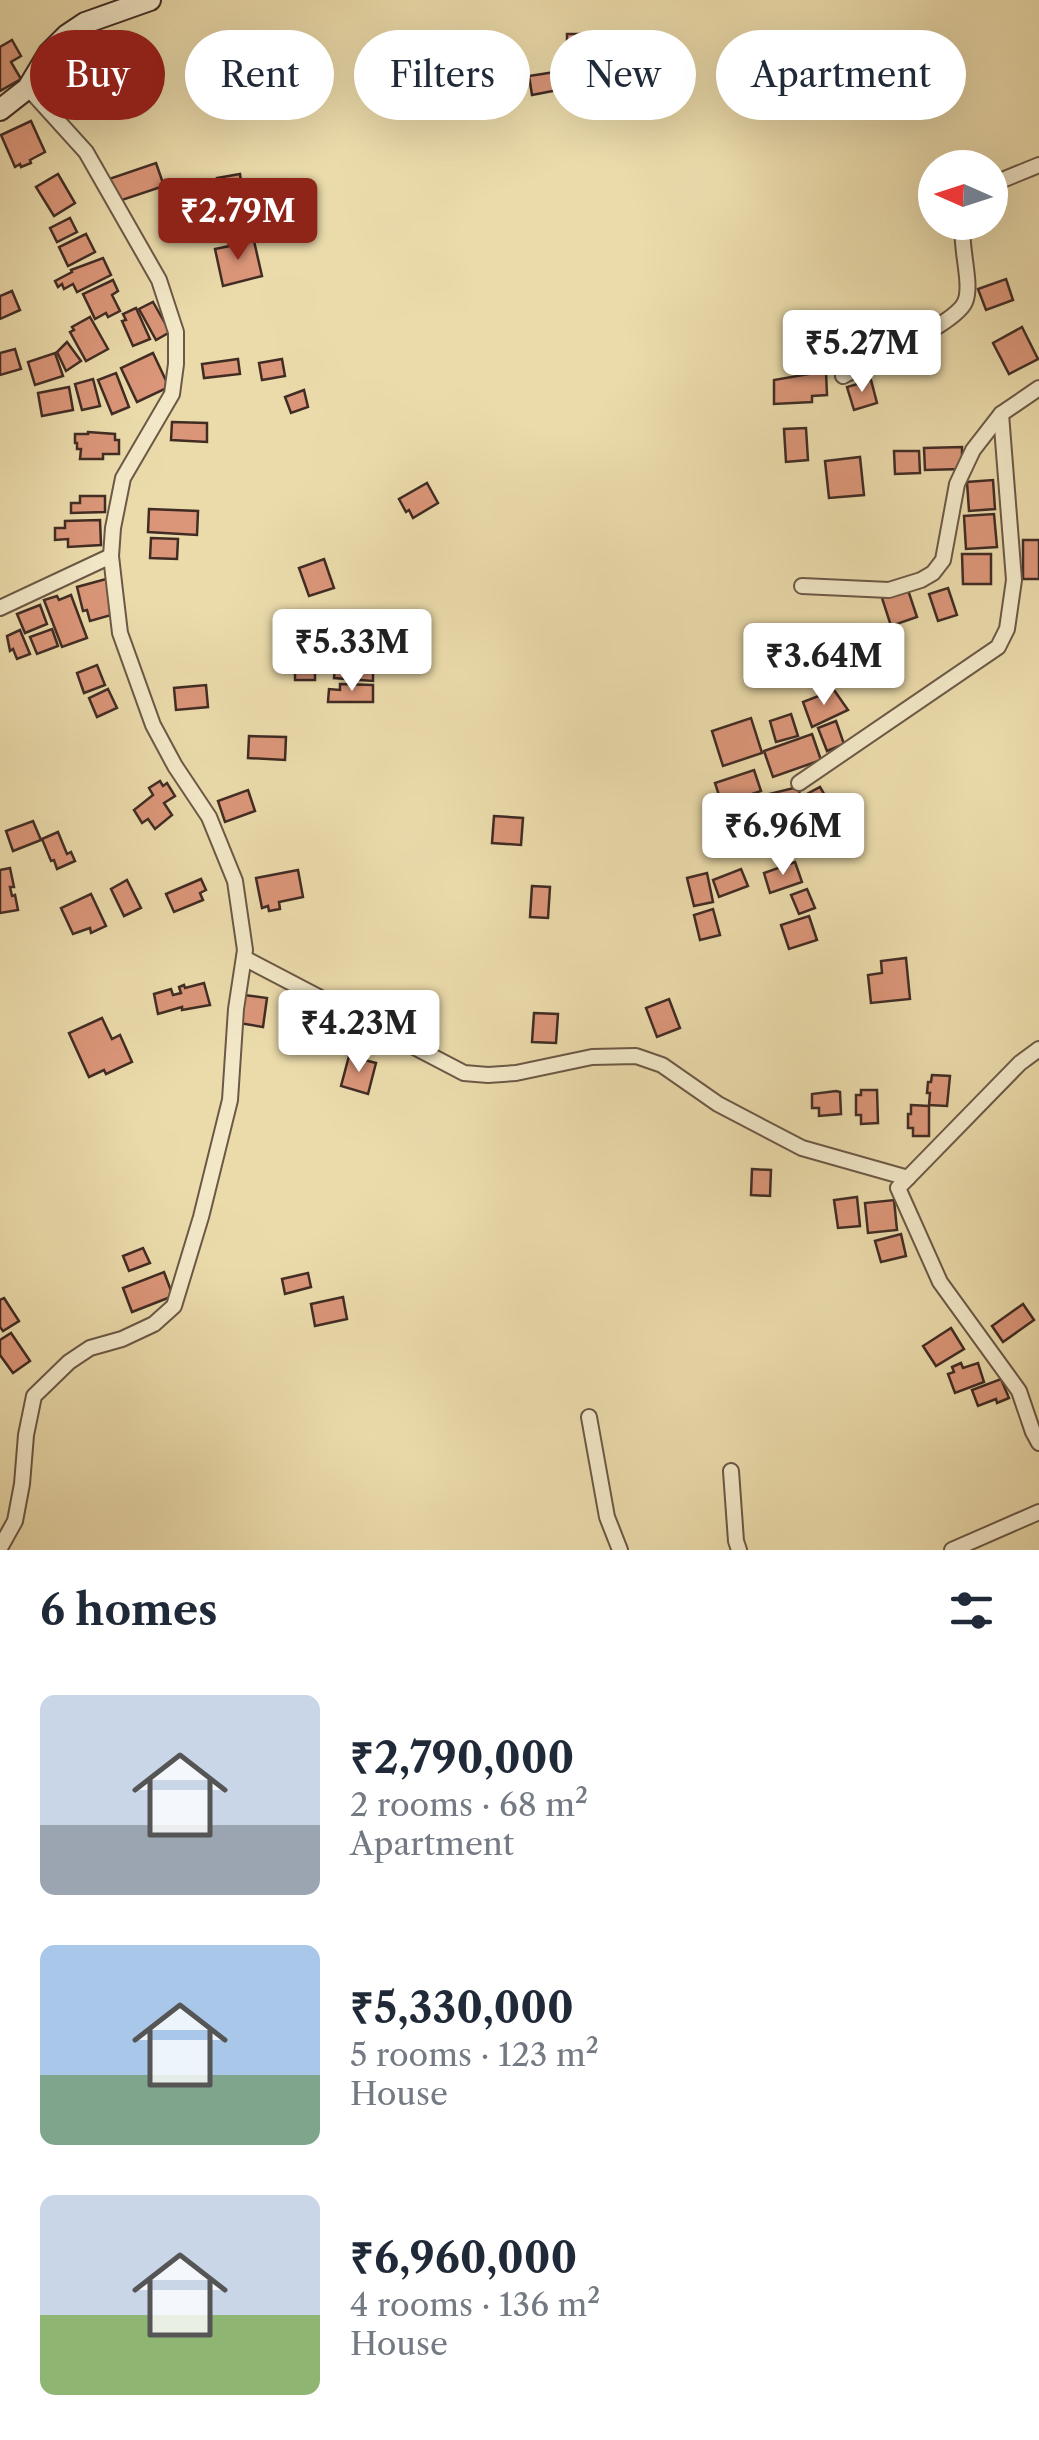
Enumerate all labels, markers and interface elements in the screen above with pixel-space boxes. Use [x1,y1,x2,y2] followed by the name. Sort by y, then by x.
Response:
[30,30,165,120] chip: Buy
[185,30,334,120] chip: Rent
[354,30,530,120] chip: Filters
[550,30,696,120] chip: New
[716,30,966,120] chip: Apartment
[918,150,1008,240] north arrow
[918,150,1008,240] map controls
[157,178,319,263] pin: ₹2.79M
[180,191,296,230] text: ₹2.79M
[781,310,943,395] pin: ₹5.27M
[805,323,919,362] text: ₹5.27M
[271,609,433,694] pin: ₹5.33M
[295,622,409,661] text: ₹5.33M
[743,623,905,708] pin: ₹3.64M
[765,636,883,675] text: ₹3.64M
[702,793,864,878] pin: ₹6.96M
[724,806,842,845] text: ₹6.96M
[278,990,440,1075] pin: ₹4.23M
[300,1003,418,1042] text: ₹4.23M
[944,1583,999,1638] icon: filters
[40,1584,218,1636] text: 6 homes
[350,1732,574,1784] text: ₹2,790,000
[120,1735,240,1855] icon: home
[350,1785,588,1824] text: 2 rooms · 68 m²
[350,1824,514,1863] text: Apartment
[350,1982,574,2034] text: ₹5,330,000
[120,1985,240,2105] icon: home
[350,2035,599,2074] text: 5 rooms · 123 m²
[350,2074,448,2113] text: House
[350,2232,577,2284] text: ₹6,960,000
[120,2235,240,2355] icon: home
[350,2285,600,2324] text: 4 rooms · 136 m²
[350,2324,448,2363] text: House

